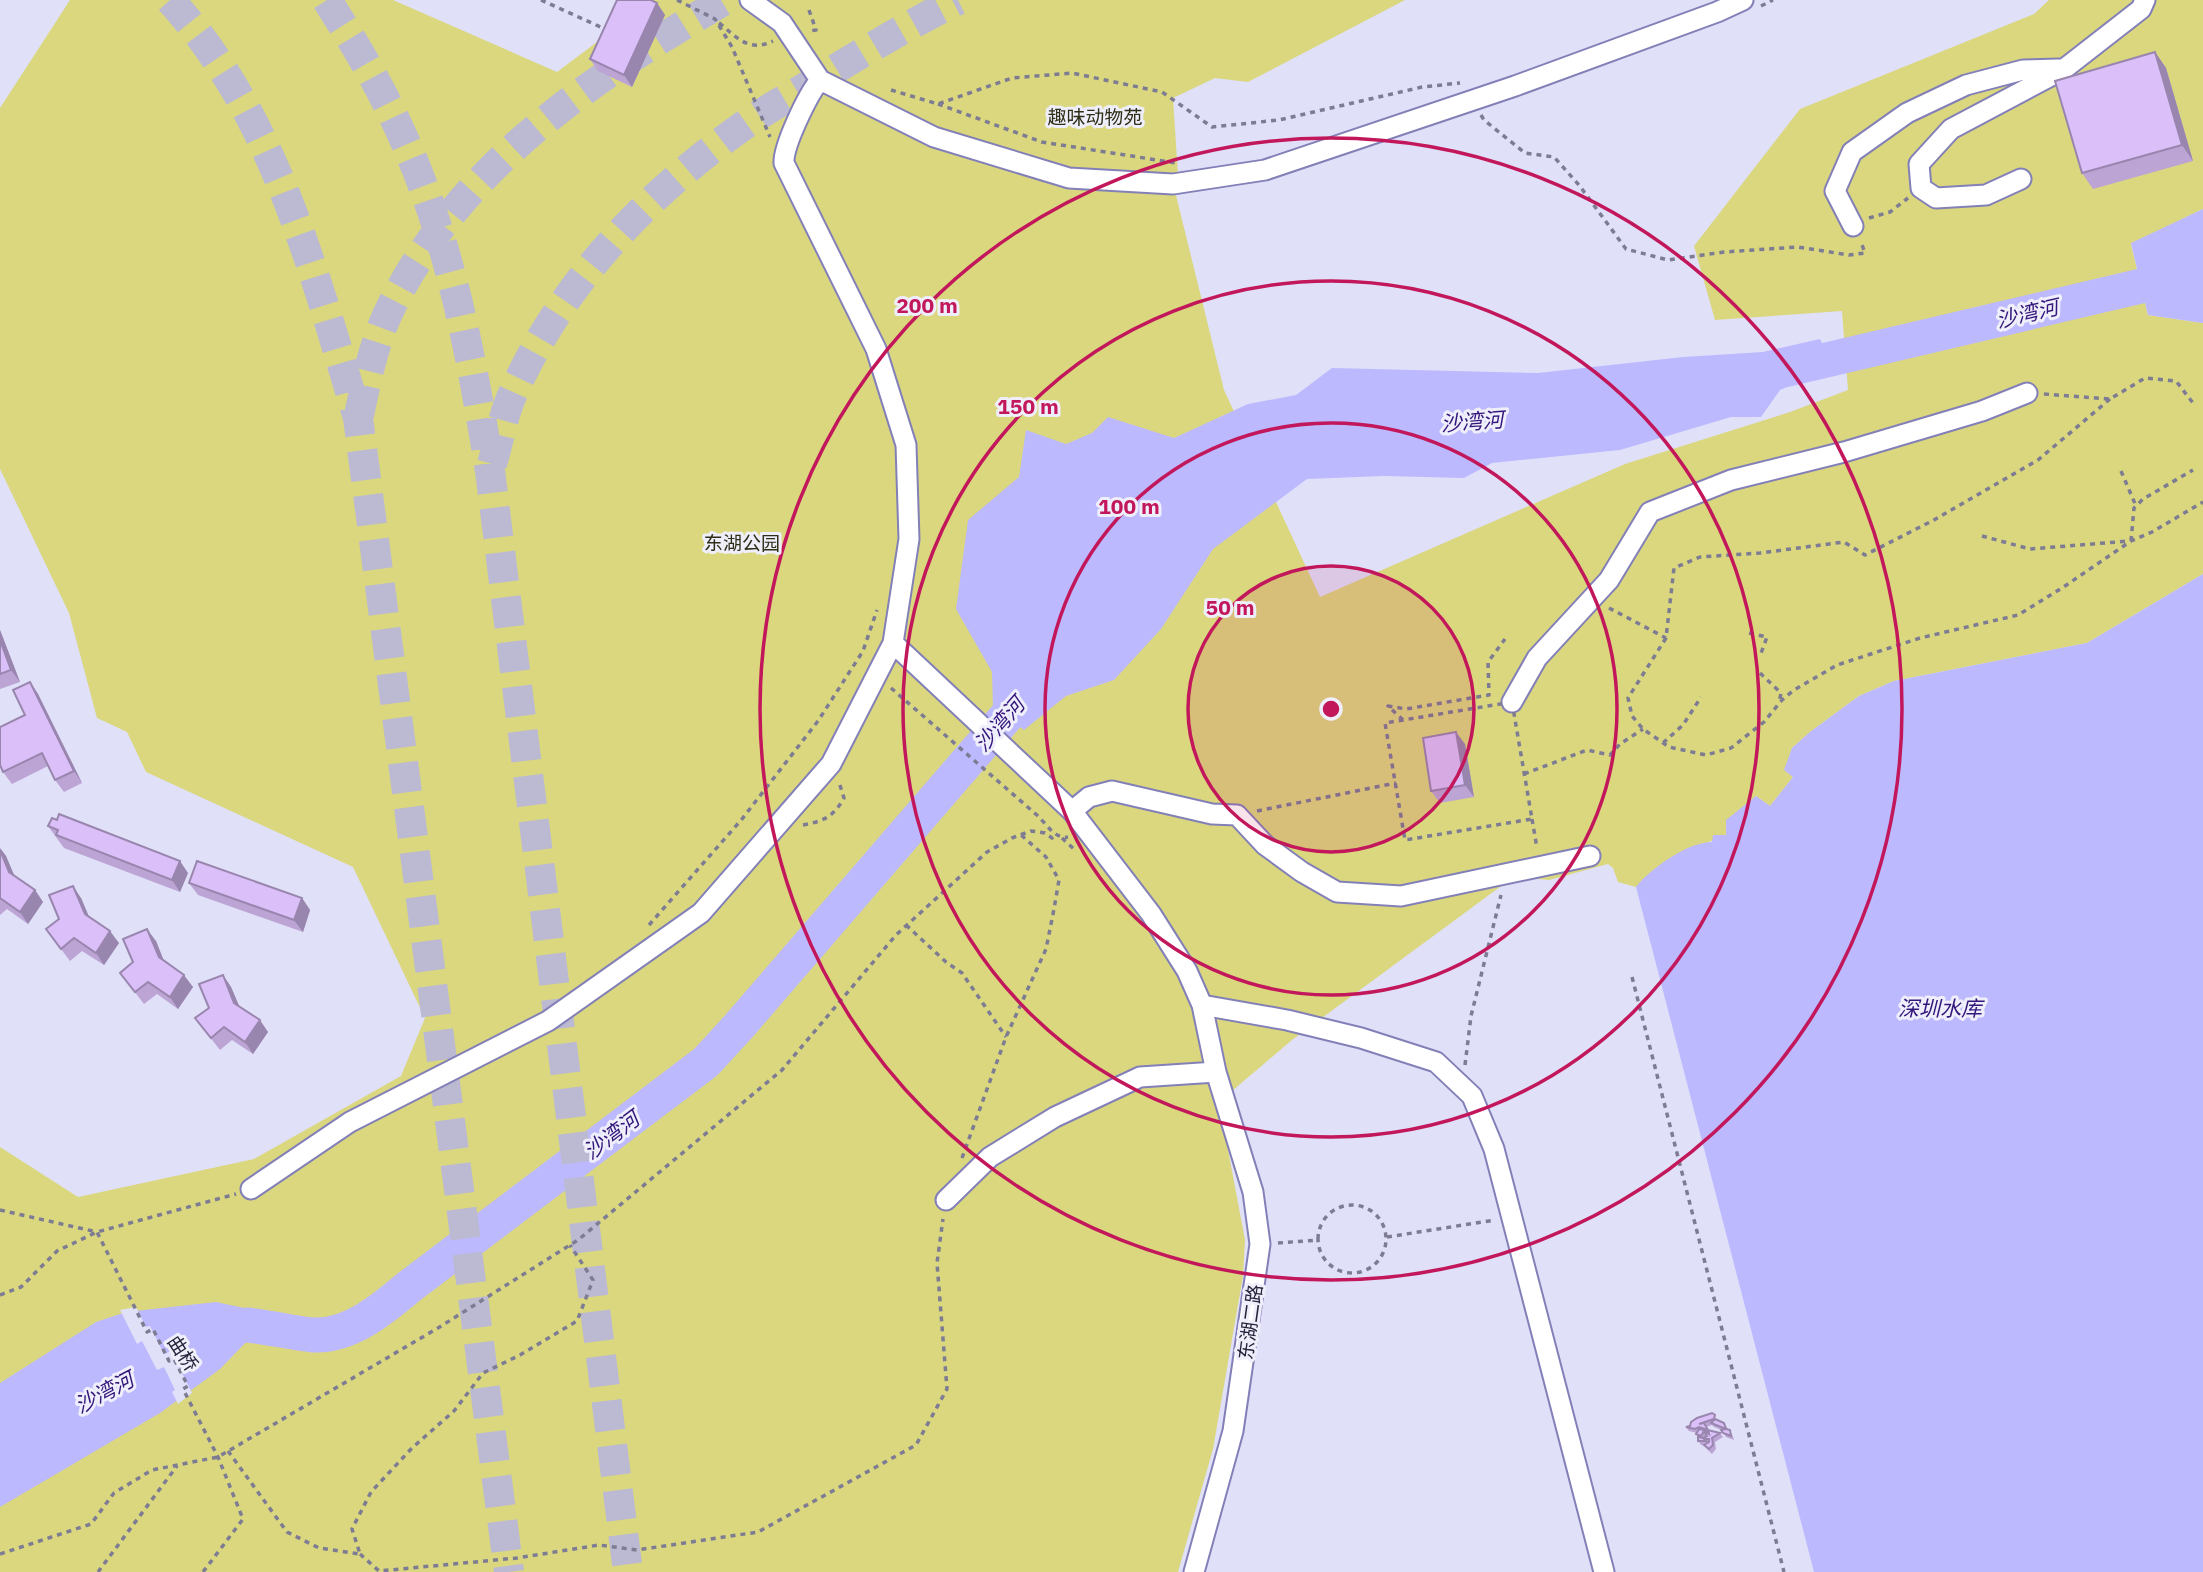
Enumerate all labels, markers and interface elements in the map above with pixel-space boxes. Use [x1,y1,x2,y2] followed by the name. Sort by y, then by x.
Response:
[1047,105,1143,129] park label: 趣味动物苑
[896,291,958,319] text: 200 m
[1993,291,2065,334] water label: 沙湾河
[997,392,1059,420] text: 150 m
[1440,405,1508,437] water label: 沙湾河
[1098,492,1160,520] text: 100 m
[704,531,780,555] park label: 东湖公园
[1206,593,1254,621] text: 50 m
[968,688,1033,757] water label: 沙湾河
[1319,697,1343,721] centre of rings
[1898,994,1985,1022] water label: 深圳水库
[577,1102,648,1165] water label: 沙湾河
[1233,1283,1267,1361] street label: 东湖二路
[163,1331,203,1375] street label: 曲桥
[70,1363,142,1419] water label: 沙湾河

